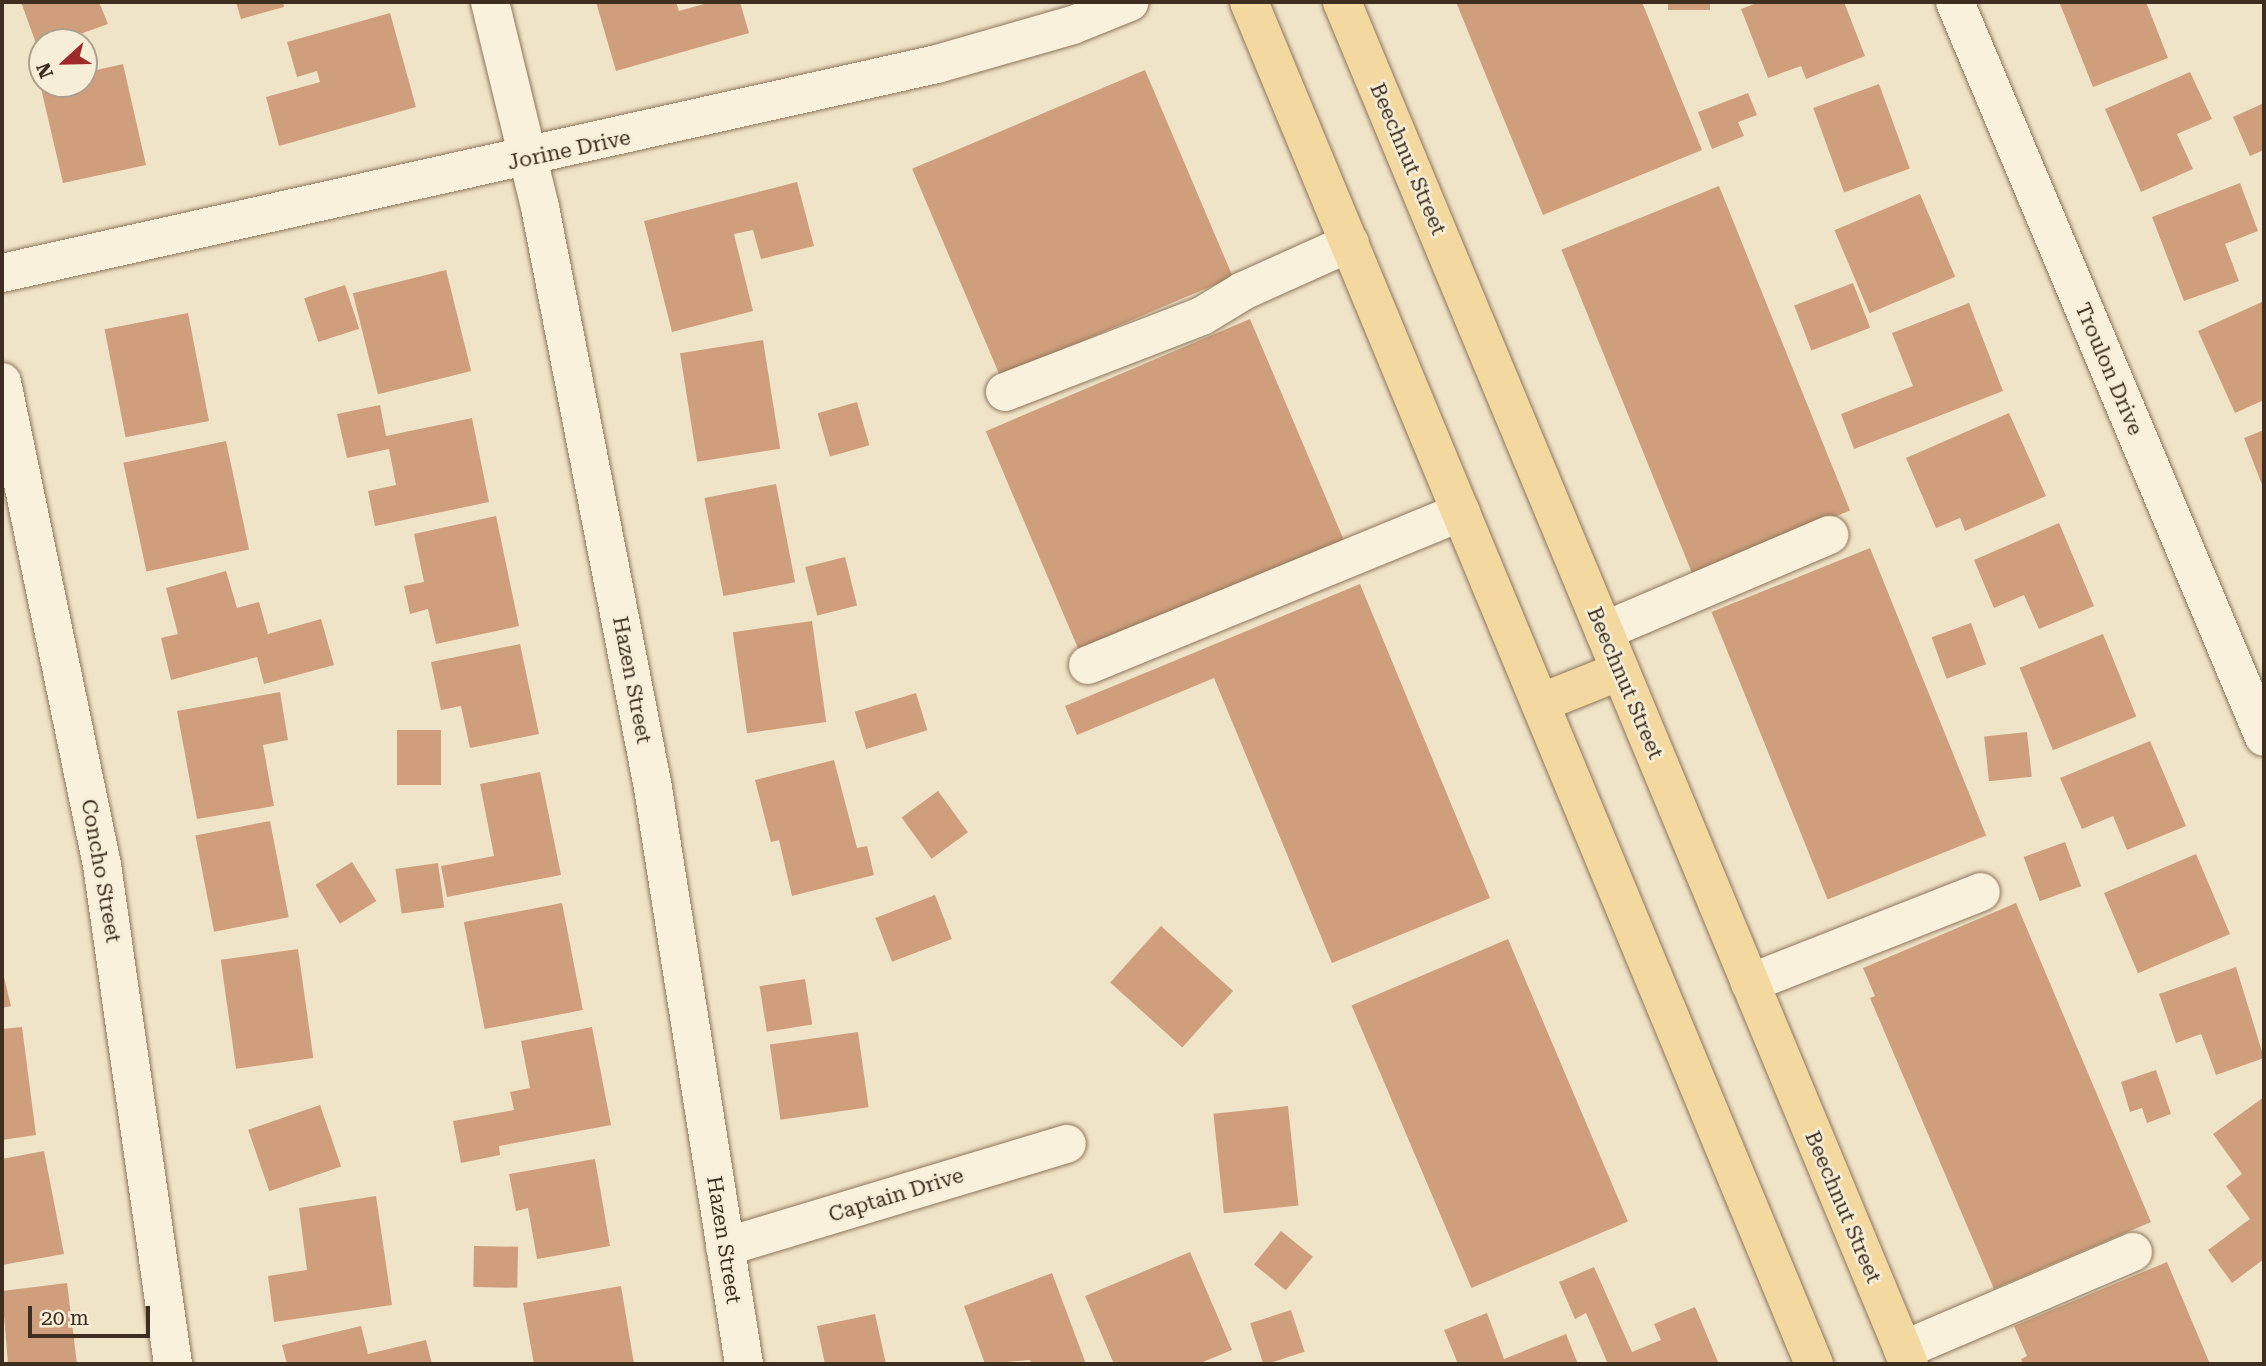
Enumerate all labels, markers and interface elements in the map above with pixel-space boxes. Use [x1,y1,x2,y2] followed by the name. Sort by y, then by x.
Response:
[28,28,98,98] north arrow
[32,59,58,81] text: N
[1365,79,1451,239] street label: Beechnut Street
[505,125,633,175] street label: Jorine Drive
[2070,299,2148,439] street label: Troulon Drive
[1582,603,1668,763] street label: Beechnut Street
[607,614,657,746] street label: Hazen Street
[76,797,126,945] street label: Concho Street
[1800,1127,1886,1287] street label: Beechnut Street
[826,1163,966,1227] street label: Captain Drive
[701,1174,747,1306] street label: Hazen Street
[32,1292,154,1336] scale bar
[41,1306,89,1330] text: 20 m

